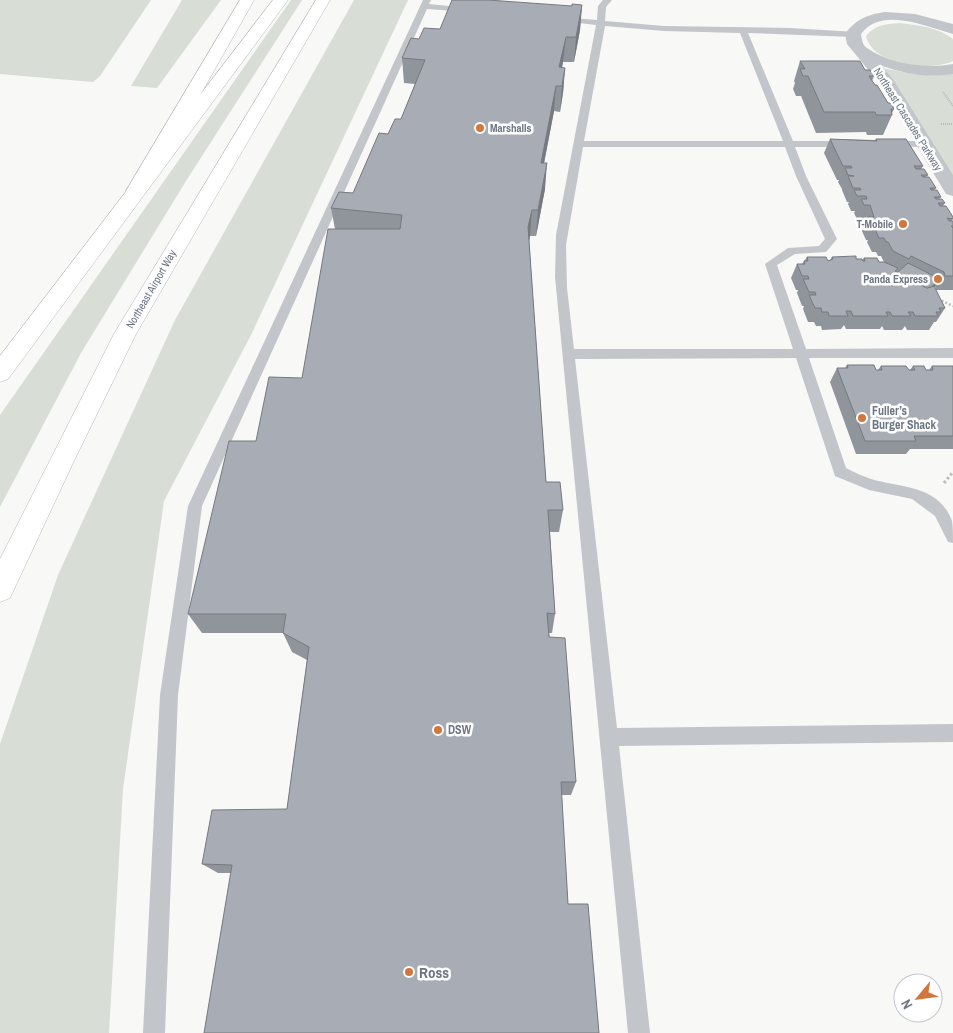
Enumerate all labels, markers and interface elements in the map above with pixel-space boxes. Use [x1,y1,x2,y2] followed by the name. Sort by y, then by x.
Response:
[871,65,946,174] street label: Northeast Cascades Parkway
[490,121,532,135] place label: Marshalls
[474,122,486,134] marker: Marshalls
[856,217,893,231] place label: T-Mobile
[897,218,909,230] marker: T-Mobile
[123,247,179,331] street label: Northeast Airport Way
[863,272,928,286] place label: Panda Express
[932,273,944,285] marker: Panda Express
[872,403,937,433] place label: Fuller’s Burger Shack
[856,412,868,424] marker: Fuller’s Burger Shack
[448,722,472,738] place label: DSW
[432,724,444,736] marker: DSW
[419,962,449,983] place label: Ross
[403,966,415,978] marker: Ross
[893,973,943,1023] north arrow
[897,996,917,1012] text: N

